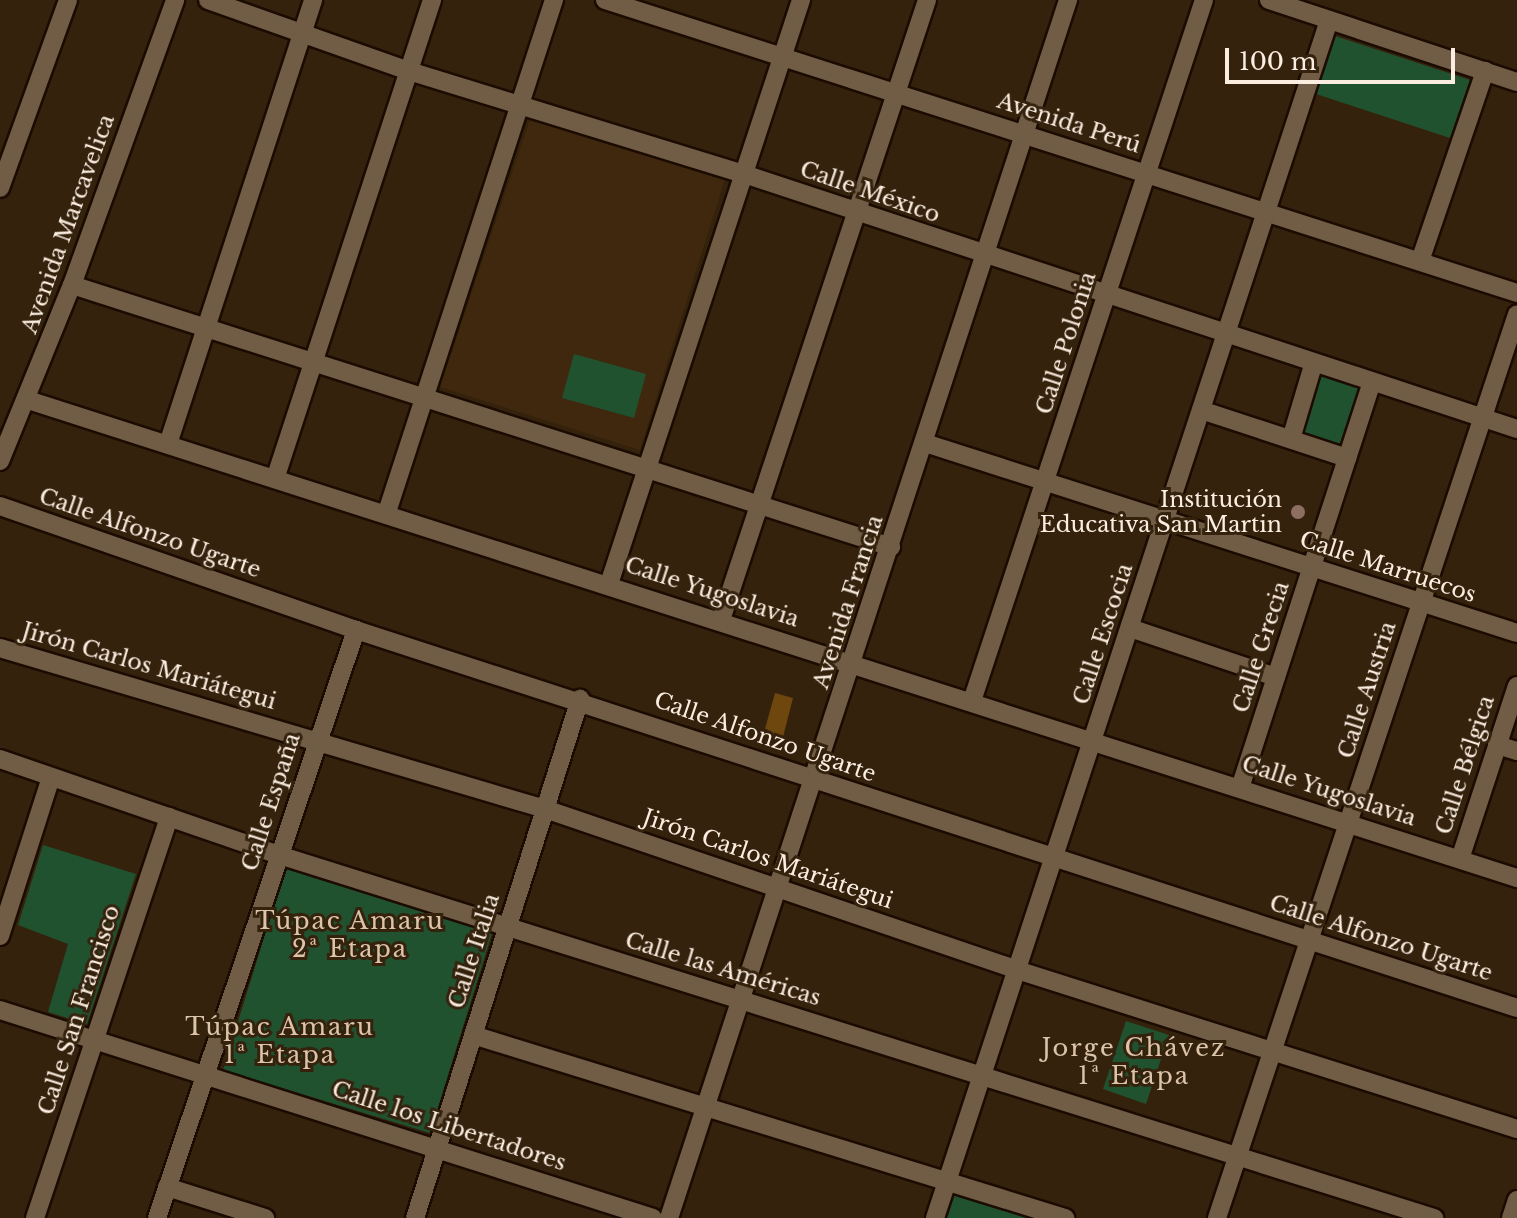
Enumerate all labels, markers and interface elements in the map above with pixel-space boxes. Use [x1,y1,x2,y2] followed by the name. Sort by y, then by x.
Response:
[1229,32,1459,82] scale bar
[1239,47,1317,76] text: 100 m
[994,87,1144,159] street label: Avenida Perú
[16,111,120,337] street label: Avenida Marcavelica
[797,156,943,228] street label: Calle México
[1031,268,1101,418] street label: Calle Polonia
[35,483,265,583] street label: Calle Alfonzo Ugarte
[1040,486,1282,538] place label: Institución Educativa San Martin
[1289,503,1307,521] marker: Institución Educativa San Martin
[807,512,889,692] street label: Avenida Francia
[1297,526,1479,608] street label: Calle Marruecos
[621,551,803,633] street label: Calle Yugoslavia
[1068,560,1138,708] street label: Calle Escocia
[1227,578,1295,716] street label: Calle Grecia
[19,617,279,715] street label: Jirón Carlos Mariátegui
[1332,618,1402,762] street label: Calle Austria
[650,687,880,787] street label: Calle Alfonzo Ugarte
[1430,692,1500,838] street label: Calle Bélgica
[236,730,306,874] street label: Calle España
[1238,750,1420,832] street label: Calle Yugoslavia
[639,804,897,914] street label: Jirón Carlos Mariátegui
[1266,889,1496,987] street label: Calle Alfonzo Ugarte
[443,890,505,1012] street label: Calle Italia
[33,902,125,1118] street label: Calle San Francisco
[255,907,445,963] district label: Túpac Amaru 2ª Etapa
[622,927,824,1011] street label: Calle las Américas
[185,1013,375,1069] district label: Túpac Amaru 1ª Etapa
[1042,1034,1226,1090] district label: Jorge Chávez 1ª Etapa
[329,1076,569,1176] street label: Calle los Libertadores

